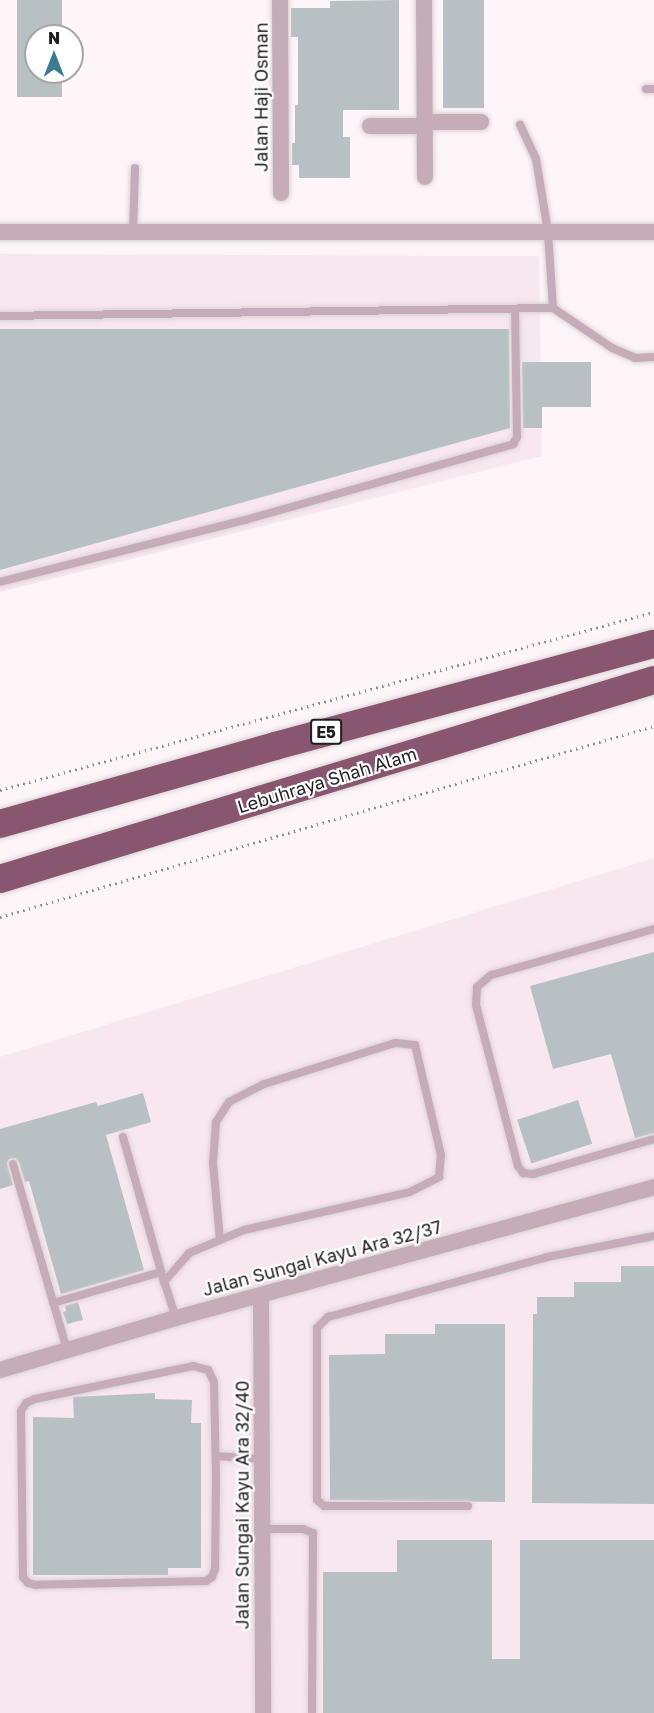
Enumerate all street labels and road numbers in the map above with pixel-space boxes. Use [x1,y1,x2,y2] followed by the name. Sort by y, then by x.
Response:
[250,22,272,172] street label: Jalan Haji Osman
[310,719,342,745] road number: E5
[235,742,419,818] street label: Lebuhraya Shah Alam
[200,1216,444,1300] street label: Jalan Sungai Kayu Ara 32/37
[231,1381,253,1629] street label: Jalan Sungai Kayu Ara 32/40

